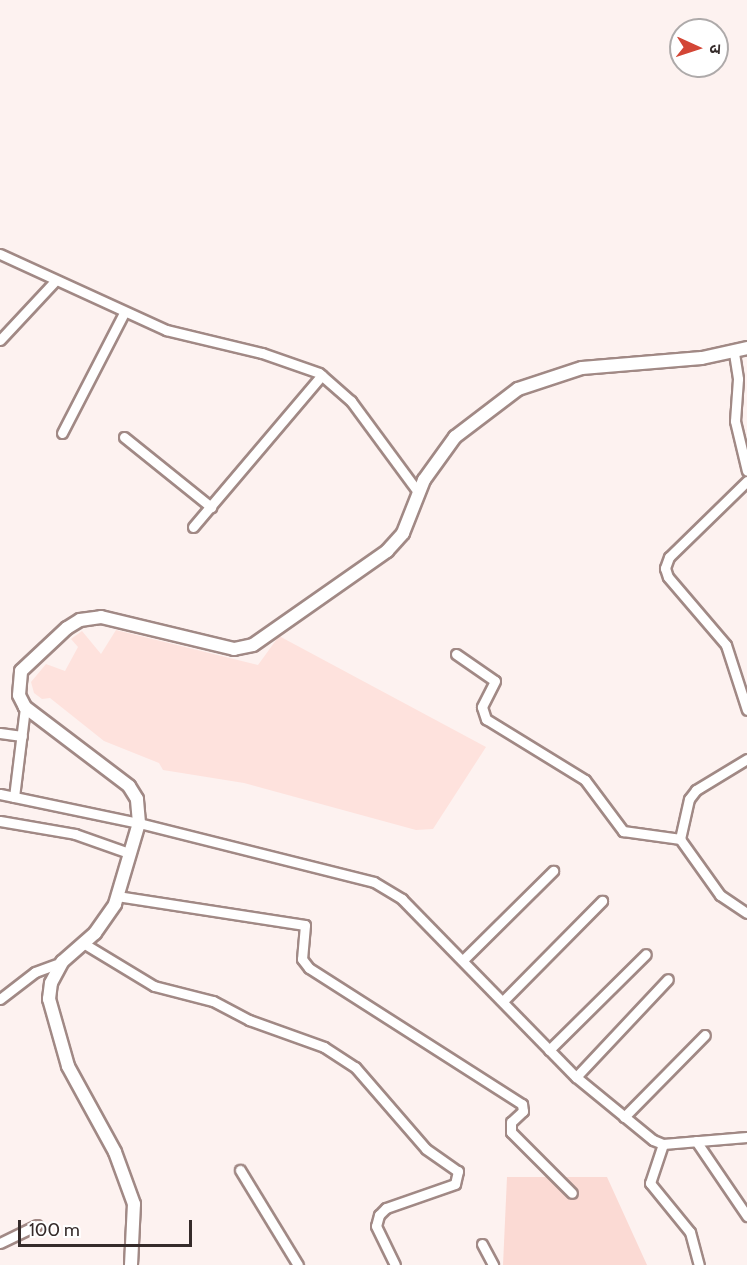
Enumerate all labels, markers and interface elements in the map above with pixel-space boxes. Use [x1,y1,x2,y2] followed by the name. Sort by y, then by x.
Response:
[669,18,729,78] north arrow
[706,44,725,54] text: उ
[21,1208,195,1246] scale bar
[29,1219,80,1241] text: 100 m

